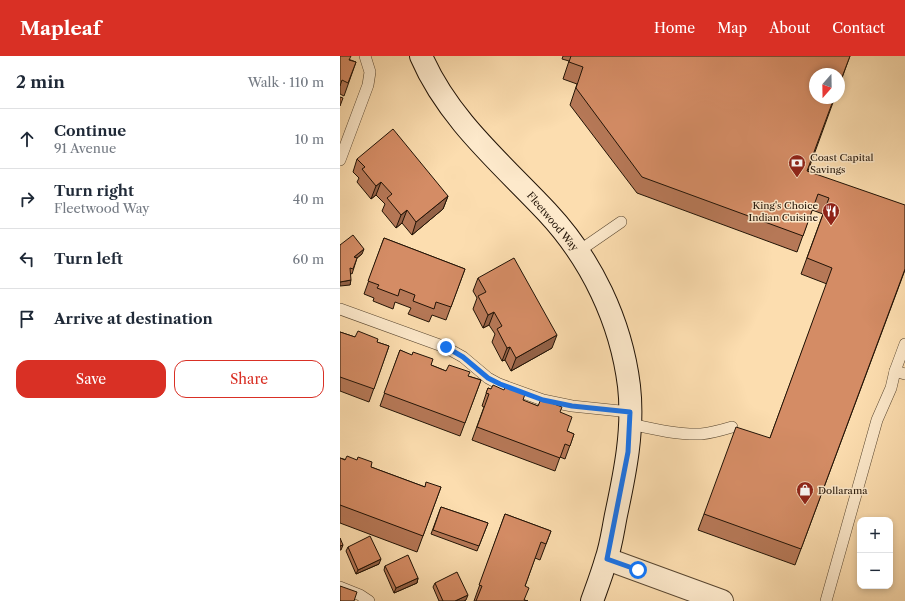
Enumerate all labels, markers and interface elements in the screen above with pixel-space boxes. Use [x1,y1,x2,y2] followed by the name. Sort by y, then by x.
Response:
[20,17,101,40] text: Mapleaf
[654,19,695,37] text: Home
[717,19,747,37] text: Map
[769,19,810,37] text: About
[832,19,885,37] text: Contact
[809,68,845,104] north arrow
[16,72,65,92] text: 2 min
[248,74,324,90] text: Walk · 110 m
[54,121,126,140] text: Continue
[16,128,38,150] icon: ahead
[295,131,324,147] text: 10 m
[54,140,116,156] text: 91 Avenue
[810,151,874,176] place label: Coast Capital Savings
[787,153,807,178] bank icon: Coast Capital Savings
[54,181,134,200] text: Turn right
[16,188,38,210] icon: right
[524,189,581,254] street label: Fleetwood Way
[293,191,324,207] text: 40 m
[748,199,818,224] place label: King's Choice Indian Cuisine
[54,200,150,216] text: Fleetwood Way
[821,201,841,226] restaurant icon: King's Choice Indian Cuisine
[16,248,38,270] icon: left
[54,249,123,268] text: Turn left
[293,251,324,267] text: 60 m
[16,308,38,330] icon: arrive
[54,309,213,328] text: Arrive at destination
[437,338,455,356] route end
[16,360,166,398] button: Save
[174,360,324,398] button: Share
[795,480,815,505] shop icon: Dollarama
[818,484,868,497] place label: Dollarama
[857,517,893,589] map controls
[857,517,893,553] button: +
[857,553,893,589] button: −
[629,561,647,579] route start

